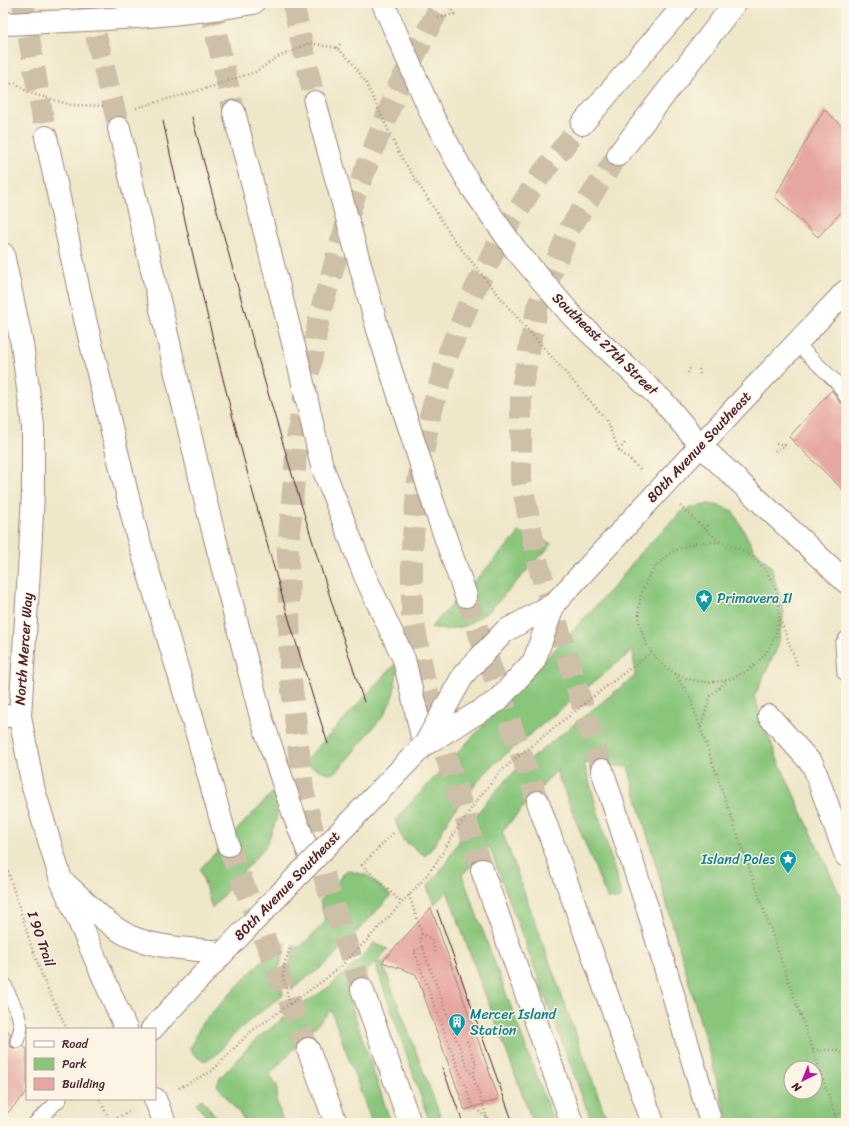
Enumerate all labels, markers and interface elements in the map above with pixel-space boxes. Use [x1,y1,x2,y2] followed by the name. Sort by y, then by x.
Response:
[546,286,665,403] street label: Southeast 27th Street
[640,385,758,509] street label: 80th Avenue Southeast
[717,586,793,611] place label: Primavera II
[694,588,714,613] place icon: Primavera II
[8,591,40,706] street label: North Mercer Way
[228,825,346,947] street label: 80th Avenue Southeast
[700,847,775,872] place label: Island Poles
[778,849,798,874] place icon: Island Poles
[20,907,62,971] street label: I 90 Trail
[470,1002,558,1043] place label: Mercer Island Station
[447,1012,467,1037] building icon: Mercer Island Station
[26,1028,156,1100] legend
[62,1033,89,1055] text: Road
[62,1053,87,1075] text: Park
[783,1060,823,1100] north arrow
[62,1073,105,1095] text: Building
[787,1077,807,1097] text: N

